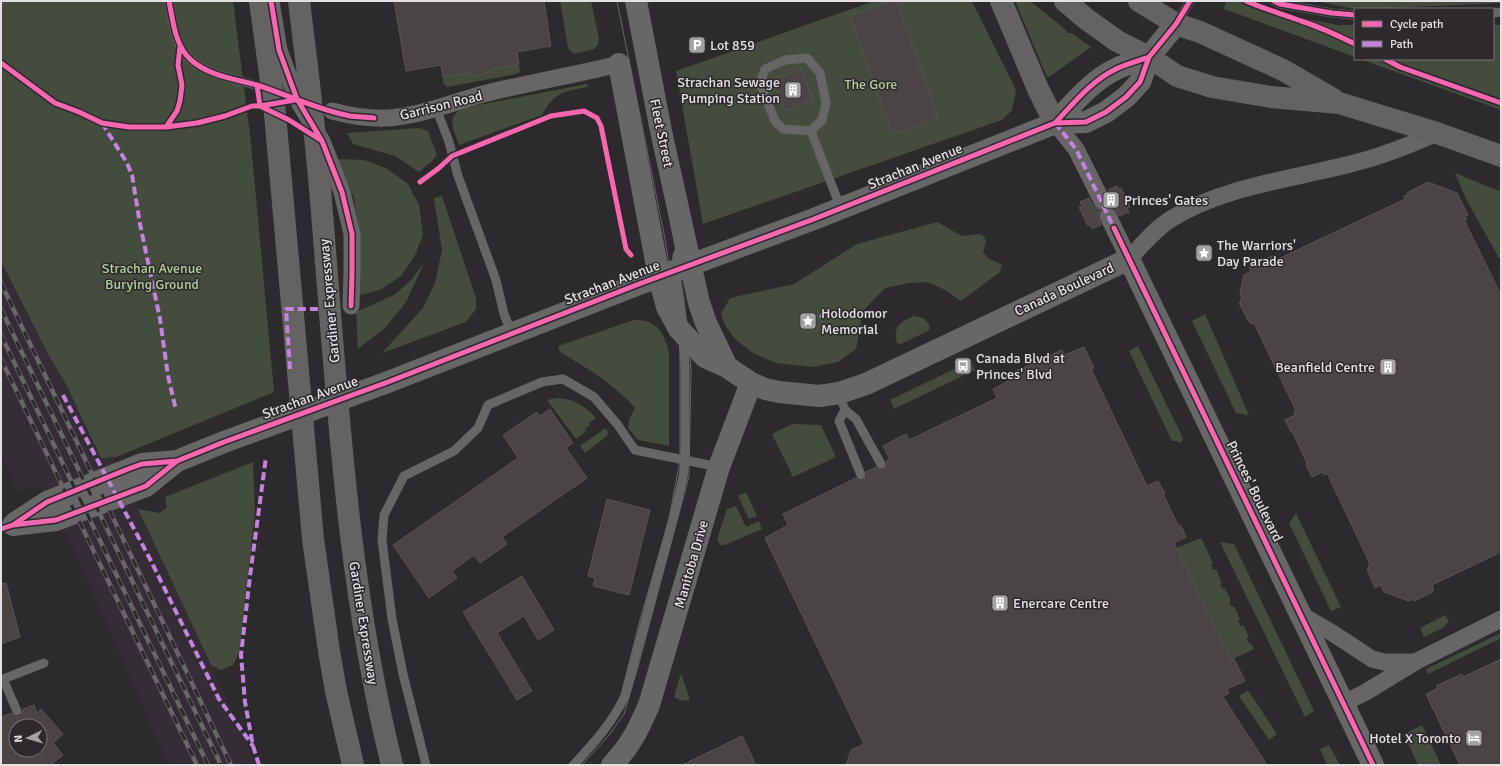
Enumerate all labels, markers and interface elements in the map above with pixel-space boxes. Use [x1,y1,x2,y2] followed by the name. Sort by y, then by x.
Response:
[1354,8,1494,60] legend
[1390,17,1443,32] text: Cycle path
[687,35,707,55] parking icon: Lot 859
[710,37,755,54] place label: Lot 859
[1390,37,1413,52] text: Path
[677,74,780,107] place label: Strachan Sewage Pumping Station
[845,76,897,93] park label: The Gore
[783,80,803,100] building icon: Strachan Sewage Pumping Station
[398,87,484,124] street label: Garrison Road
[646,97,677,169] street label: Fleet Street
[865,140,965,193] street label: Strachan Avenue
[1101,190,1121,210] building icon: Princes' Gates
[1124,192,1208,209] place label: Princes' Gates
[1217,237,1296,270] place label: The Warriors' Day Parade
[316,238,343,364] street label: Gardiner Expressway
[1194,243,1214,263] place icon: The Warriors' Day Parade
[562,257,662,308] street label: Strachan Avenue
[1012,259,1117,320] street label: Canada Boulevard
[102,260,202,293] park label: Strachan Avenue Burying Ground
[821,305,888,338] place label: Holodomor Memorial
[798,311,818,331] place icon: Holodomor Memorial
[976,350,1065,383] place label: Canada Blvd at Princes' Blvd
[953,356,973,376] bus stop icon: Canada Blvd at Princes' Blvd
[1378,357,1398,377] building icon: Beanfield Centre
[1275,359,1375,376] place label: Beanfield Centre
[260,372,360,423] street label: Strachan Avenue
[1223,438,1286,544] street label: Princes' Boulevard
[671,518,712,610] street label: Manitoba Drive
[345,560,382,686] street label: Gardiner Expressway
[990,593,1010,613] building icon: Enercare Centre
[1013,595,1109,612] place label: Enercare Centre
[8,718,48,758] north arrow
[1464,728,1484,748] hotel icon: Hotel X Toronto
[1369,730,1461,747] place label: Hotel X Toronto
[12,734,25,743] text: N

